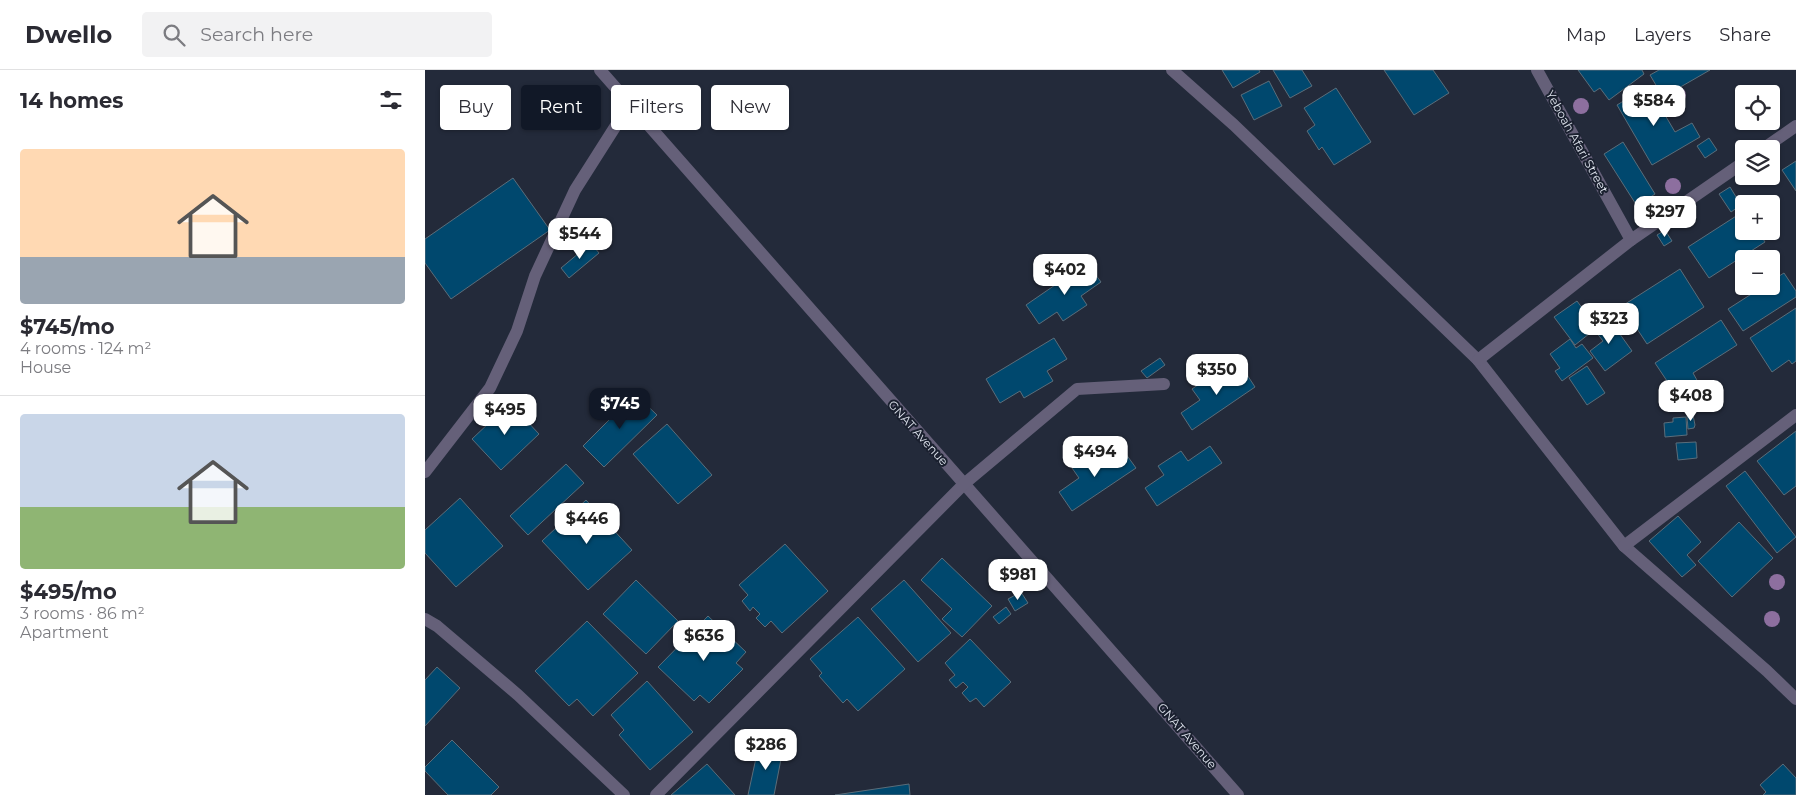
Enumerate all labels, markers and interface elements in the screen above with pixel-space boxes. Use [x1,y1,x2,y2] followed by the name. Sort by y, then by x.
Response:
[142,12,492,57] search box
[25,20,112,49] text: Dwello
[160,21,188,49] icon: search
[200,23,313,46] text: Search here
[1566,24,1606,46] text: Map
[1634,24,1691,46] text: Layers
[1719,24,1771,46] text: Share
[440,85,511,130] chip: Buy
[521,85,601,130] chip: Rent
[611,85,701,130] chip: Filters
[711,85,789,130] chip: New
[1624,85,1684,127] pin: $584
[1735,85,1780,295] map controls
[1735,85,1780,130] button: locate
[377,86,405,114] icon: filters
[20,88,124,113] text: 14 homes
[1543,88,1612,196] street label: Yeboah Afari Street
[1633,91,1675,110] text: $584
[1735,140,1780,185] button: layers
[168,181,258,271] icon: home
[1735,195,1780,240] button: +
[1635,196,1695,238] pin: $297
[1645,202,1685,221] text: $297
[550,218,610,260] pin: $544
[559,224,601,243] text: $544
[1735,250,1780,295] button: −
[1035,254,1095,296] pin: $402
[1044,260,1086,279] text: $402
[1579,302,1639,345] pin: $323
[1590,309,1628,328] text: $323
[20,314,115,339] text: $745/mo
[20,339,151,358] text: 4 rooms · 124 m²
[1187,354,1247,396] pin: $350
[20,358,71,377] text: House
[1197,360,1237,379] text: $350
[1661,380,1721,422] pin: $408
[1670,386,1712,405] text: $408
[590,388,650,430] pin: $745
[475,394,535,436] pin: $495
[600,394,640,413] text: $745
[885,397,952,468] street label: GNAT Avenue
[484,400,526,419] text: $495
[1065,436,1125,478] pin: $494
[1074,442,1116,461] text: $494
[168,447,258,537] icon: home
[557,502,617,545] pin: $446
[566,509,608,528] text: $446
[988,558,1048,601] pin: $981
[999,565,1037,584] text: $981
[20,579,117,604] text: $495/mo
[20,604,145,623] text: 3 rooms · 86 m²
[674,620,734,662] pin: $636
[20,623,109,642] text: Apartment
[684,626,724,645] text: $636
[1155,700,1220,772] street label: GNAT Avenue
[736,728,796,771] pin: $286
[746,735,786,754] text: $286

